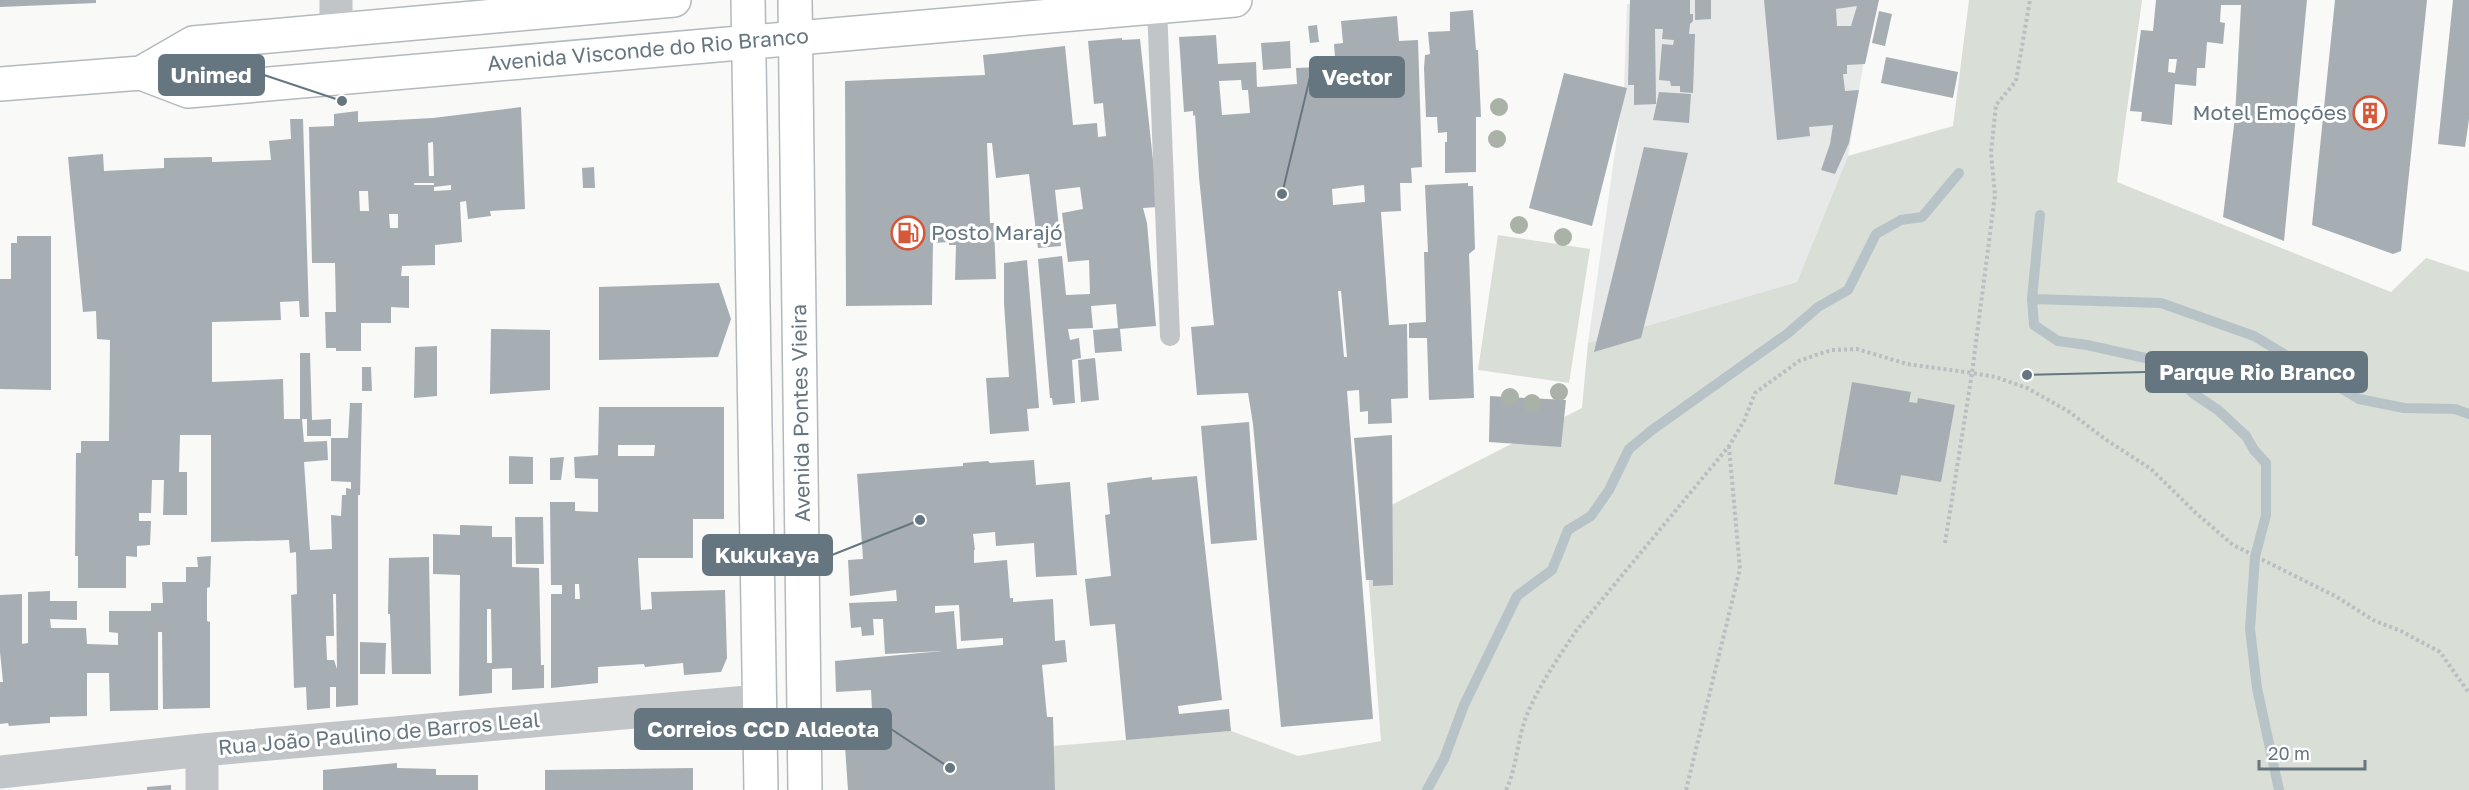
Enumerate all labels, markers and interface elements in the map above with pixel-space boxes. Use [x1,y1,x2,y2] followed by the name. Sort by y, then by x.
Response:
[486,22,810,76] street label: Avenida Visconde do Rio Branco
[159,55,264,95] callout: Unimed
[1310,57,1404,97] callout: Vector
[170,61,252,88] text: Unimed
[1322,63,1393,90] text: Vector
[2352,95,2388,131] building icon: Motel Emoções
[2192,99,2347,125] place label: Motel Emoções
[890,215,926,251] fuel station icon: Posto Marajó
[931,219,1063,245] place label: Posto Marajó
[785,304,815,522] street label: Avenida Pontes Vieira
[2146,352,2367,392] callout: Parque Rio Branco
[2159,358,2355,385] text: Parque Rio Branco
[703,535,832,575] callout: Kukukaya
[715,541,819,568] text: Kukukaya
[217,706,541,760] street label: Rua João Paulino de Barros Leal
[635,709,891,749] callout: Correios CCD Aldeota
[647,715,879,742] text: Correios CCD Aldeota
[2259,733,2366,771] scale bar
[2268,742,2310,764] text: 20 m

